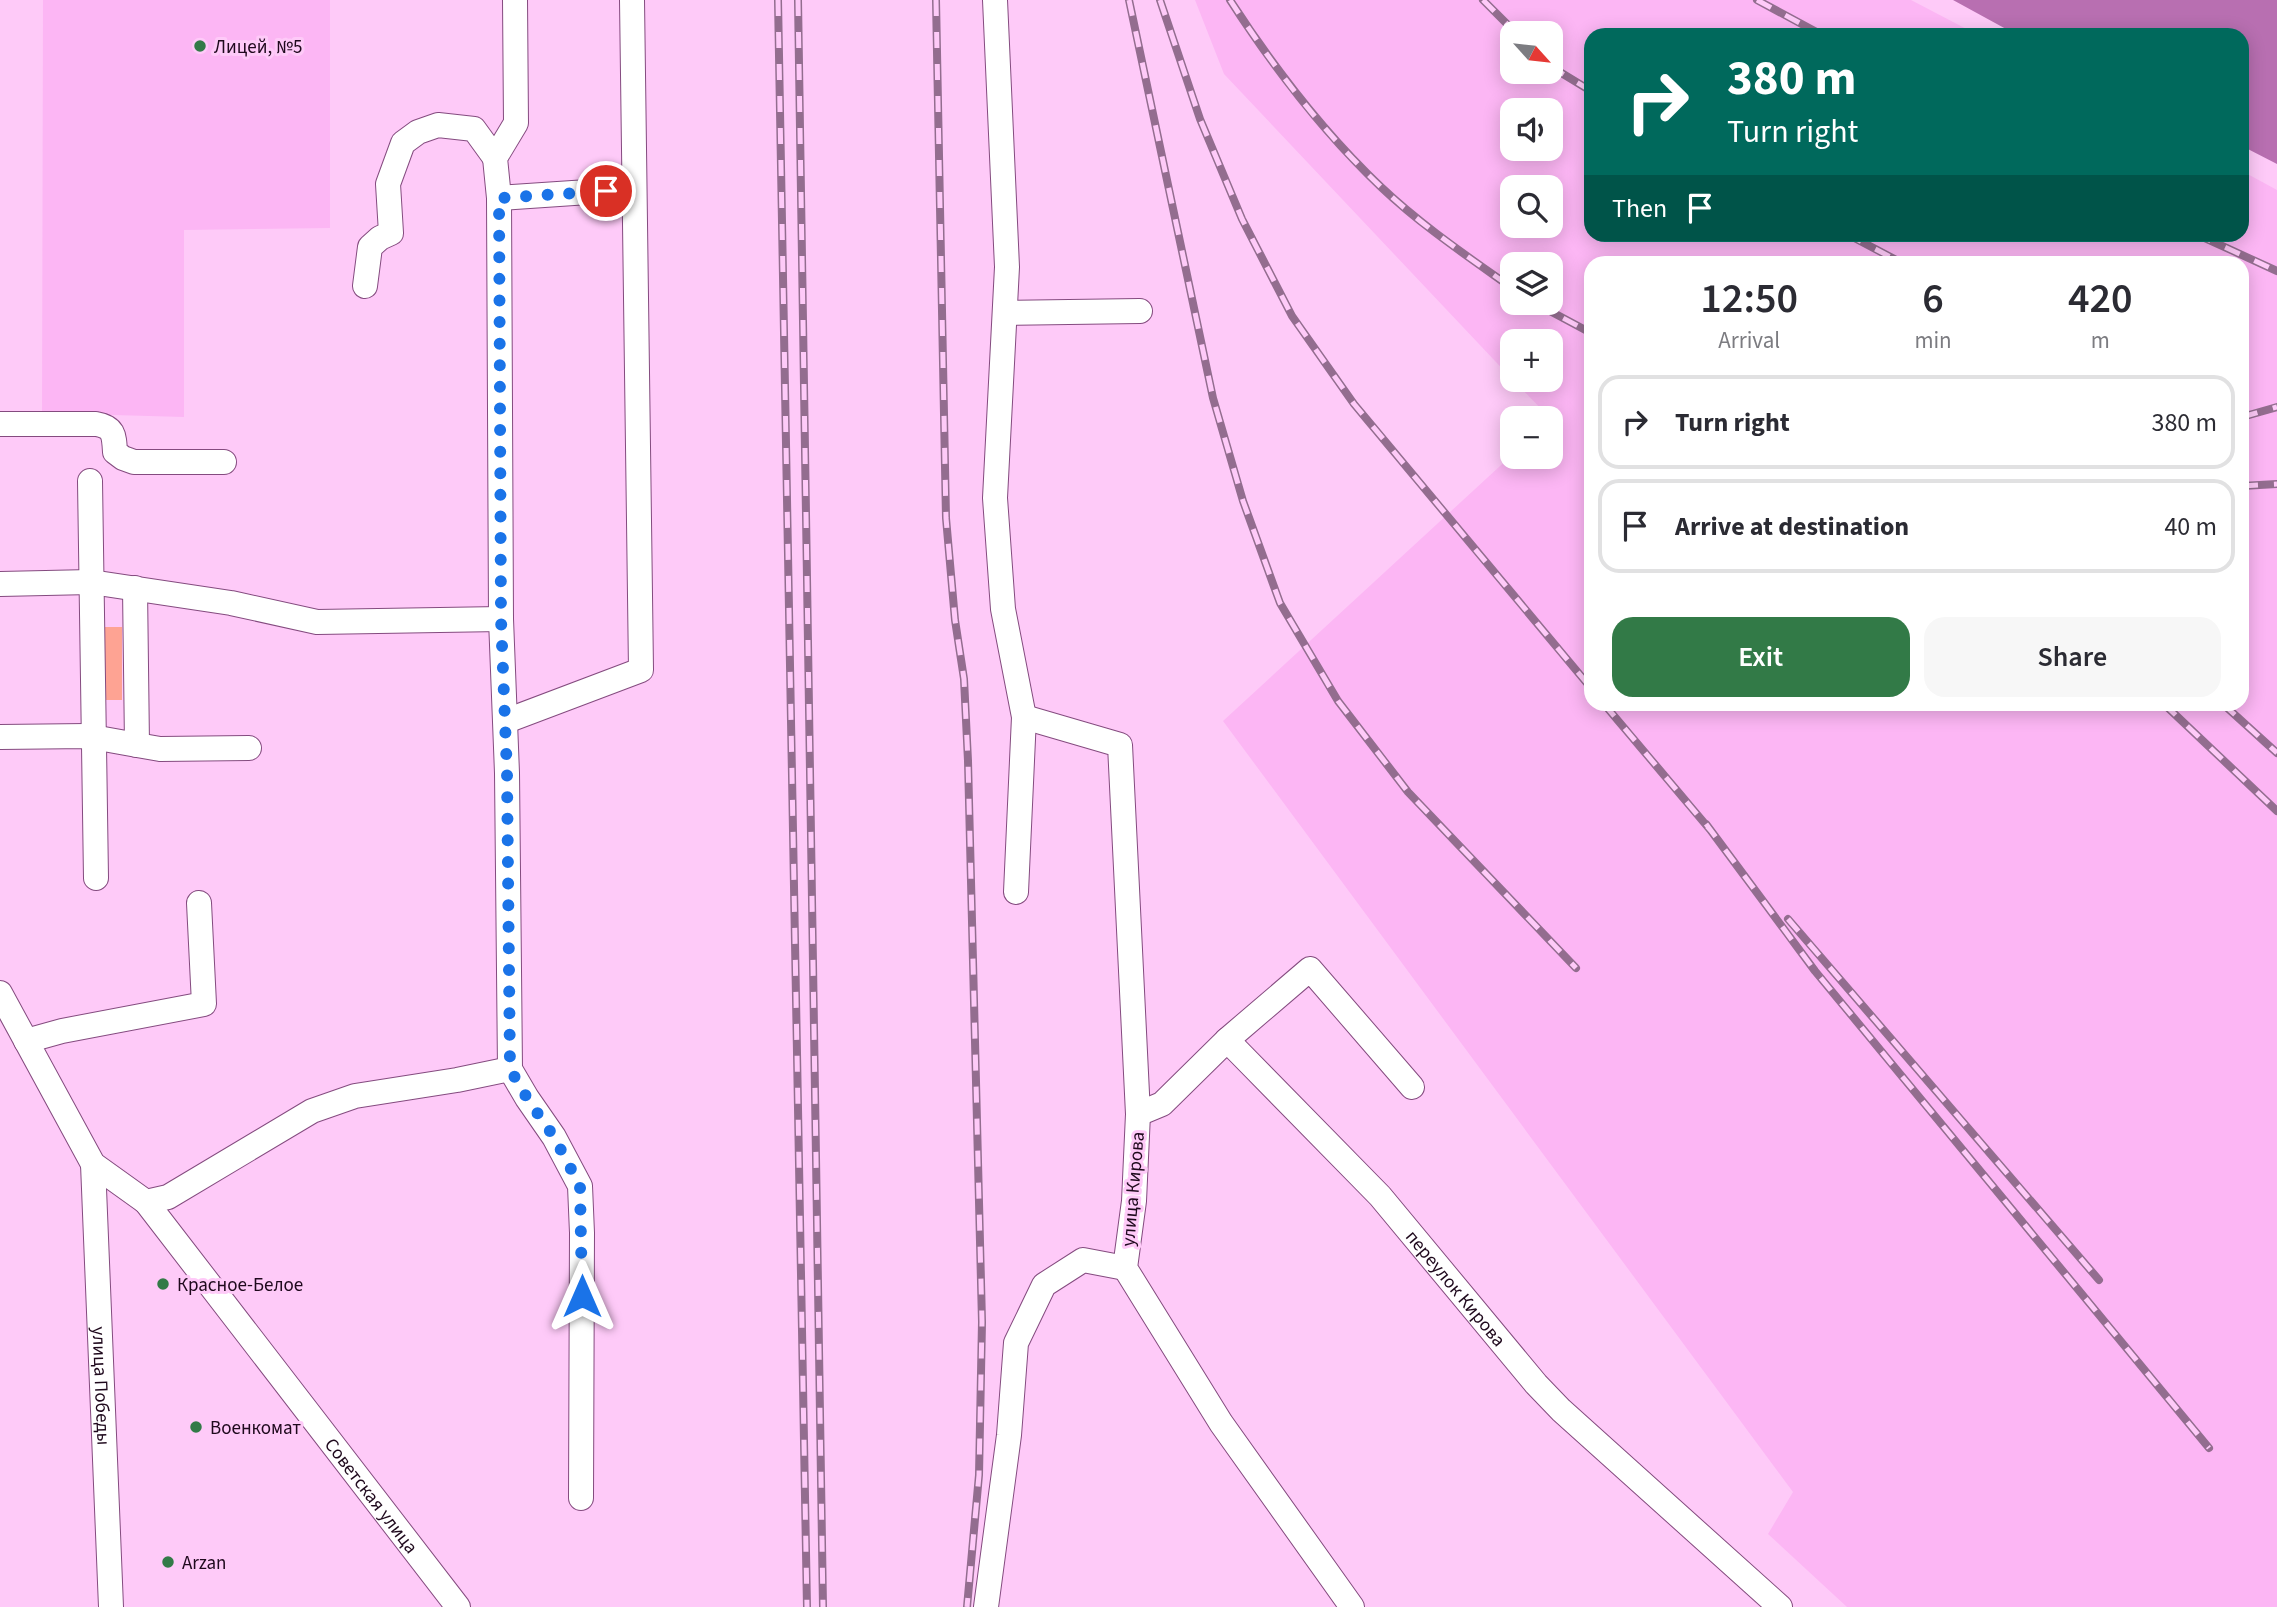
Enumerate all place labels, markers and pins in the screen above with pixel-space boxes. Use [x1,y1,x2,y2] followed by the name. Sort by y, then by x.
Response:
[214,34,302,61] place label: Лицей, №5
[192,38,208,54] marker: Лицей, №5
[576,161,636,221] pin
[177,1272,303,1299] place label: Красное-Белое
[155,1276,171,1292] marker: Красное-Белое
[210,1415,301,1442] place label: Военкомат
[188,1419,204,1435] marker: Военкомат
[182,1550,226,1577] place label: Arzan
[160,1554,176,1570] marker: Arzan

